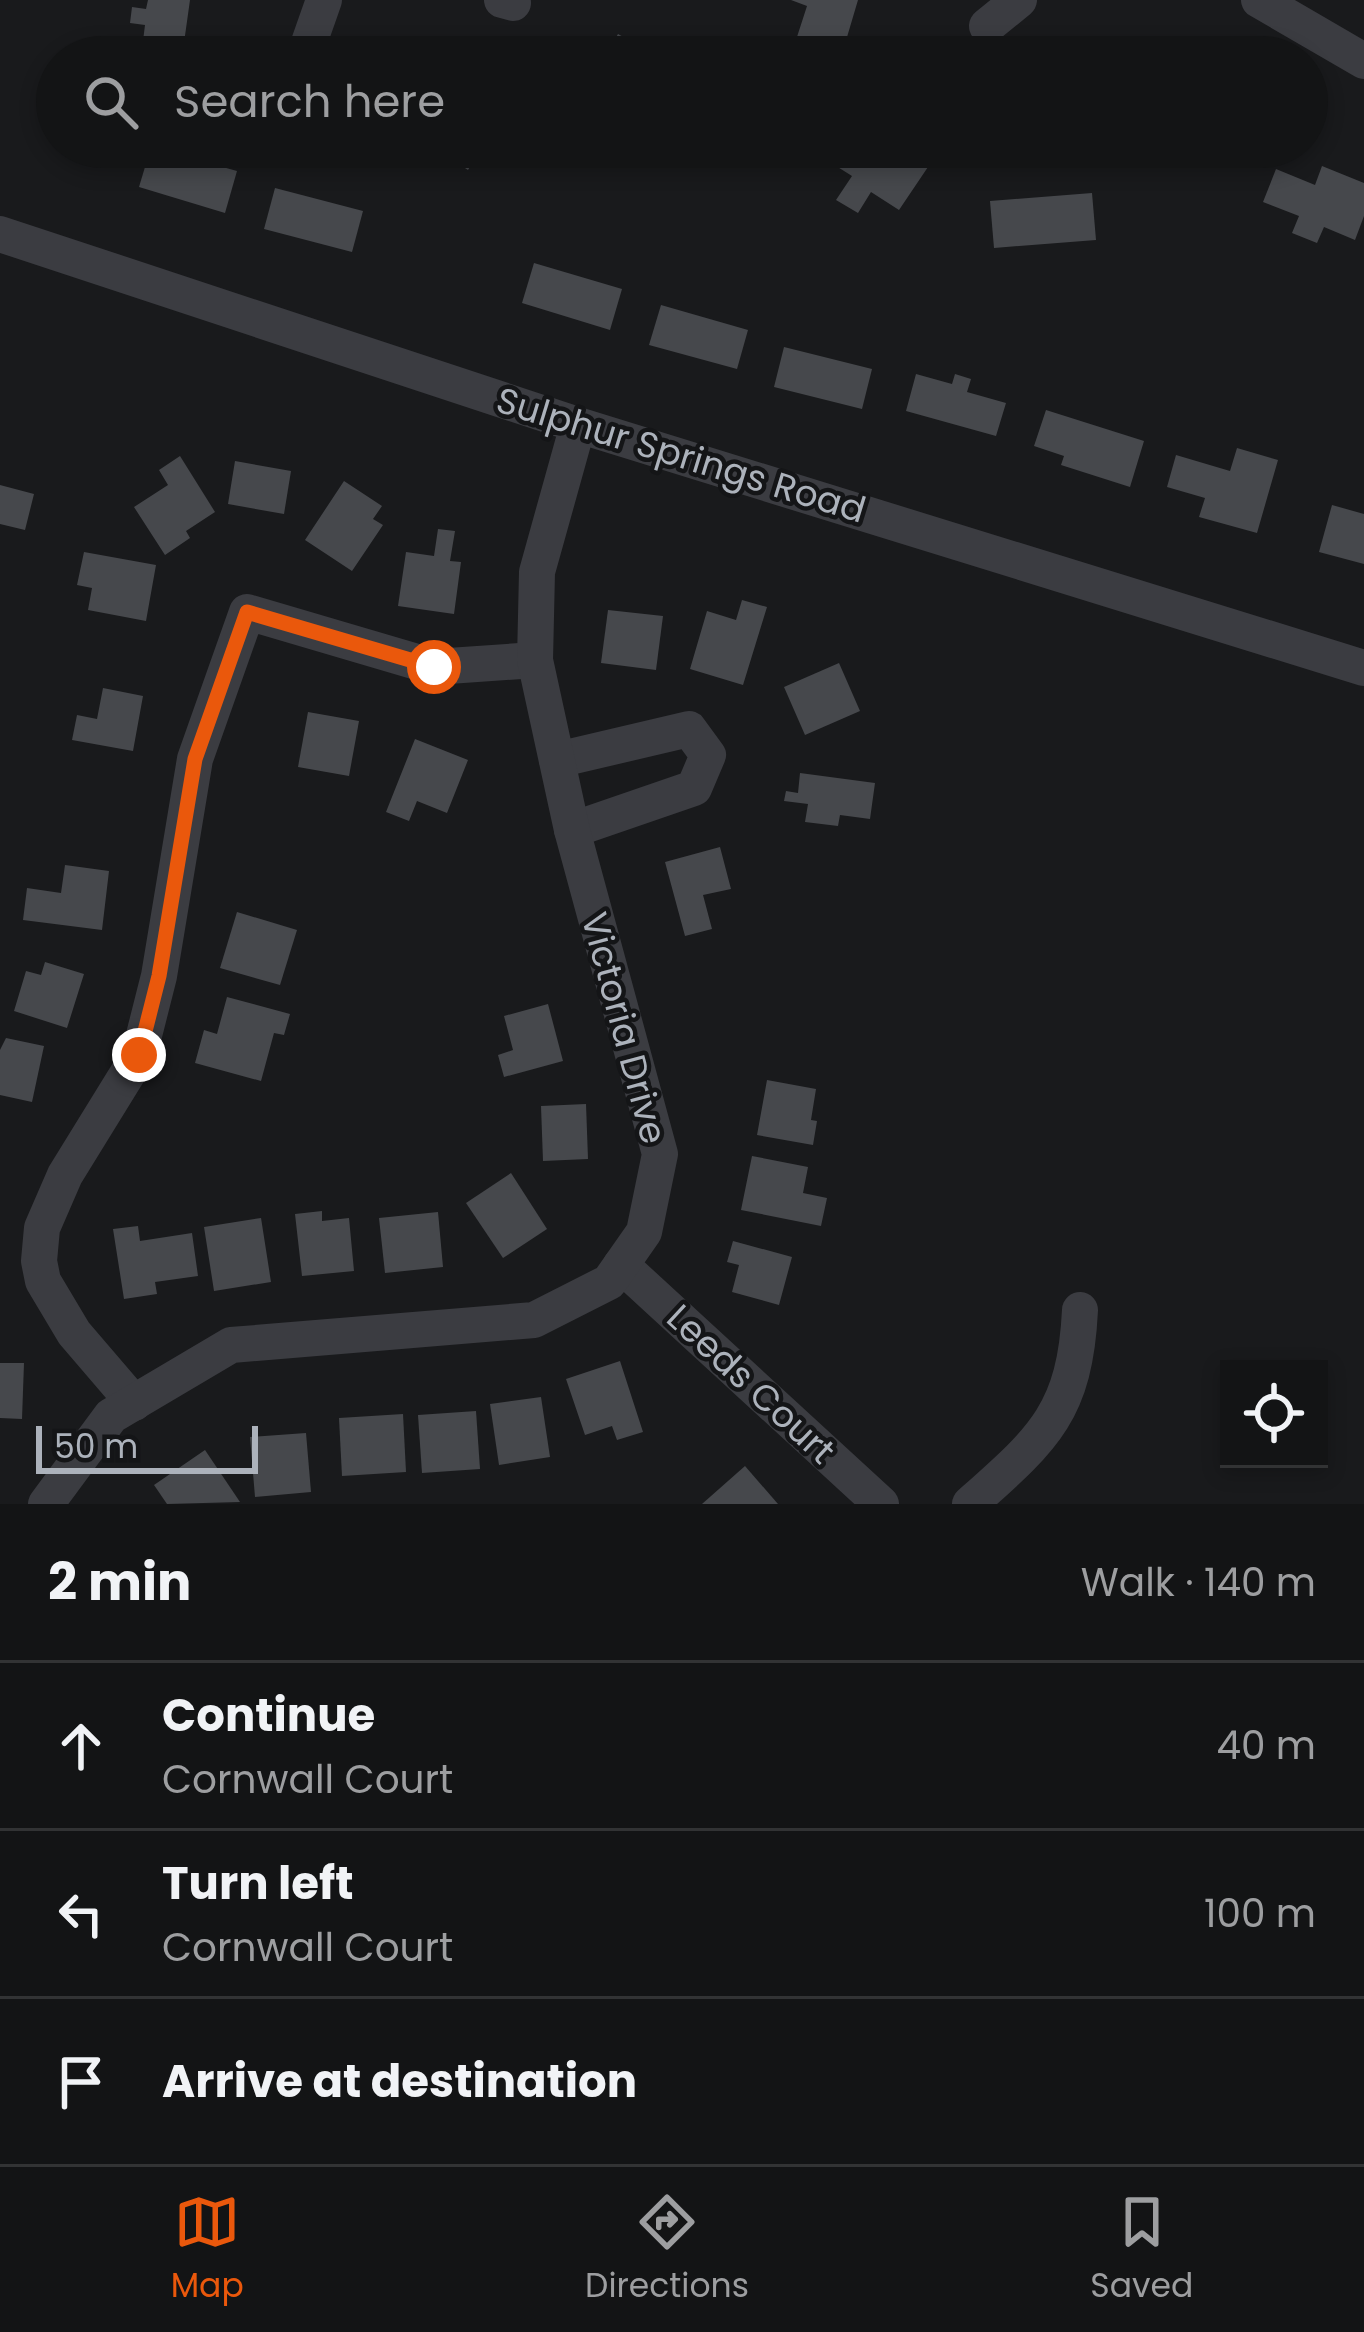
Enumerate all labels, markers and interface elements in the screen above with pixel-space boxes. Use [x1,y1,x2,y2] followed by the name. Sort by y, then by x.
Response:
[36,36,1328,168] search box
[78,69,144,135] icon: search
[174,70,445,133] text: Search here
[490,375,872,535] street label: Sulphur Springs Road
[407,640,461,694] route start
[569,907,679,1149] street label: Victoria Drive
[112,1028,166,1082] route end
[656,1293,846,1475] street label: Leeds Court
[1220,1360,1328,1468] map controls
[1220,1360,1328,1468] button: locate
[36,1420,258,1473] scale bar
[54,1423,138,1470] text: 50 m
[48,1546,191,1618] text: 2 min
[1081,1555,1316,1610] text: Walk · 140 m
[162,1684,375,1747] text: Continue
[48,1713,114,1779] icon: ahead
[1216,1718,1316,1773] text: 40 m
[162,1752,453,1807] text: Cornwall Court
[162,1852,354,1915] text: Turn left
[48,1881,114,1947] icon: left
[1204,1886,1316,1941] text: 100 m
[162,1920,453,1975] text: Cornwall Court
[48,2049,114,2115] icon: arrive
[162,2050,637,2113] text: Arrive at destination
[171,2189,244,2311] tab: Map
[585,2189,749,2311] tab: Directions
[1090,2189,1193,2311] tab: Saved

